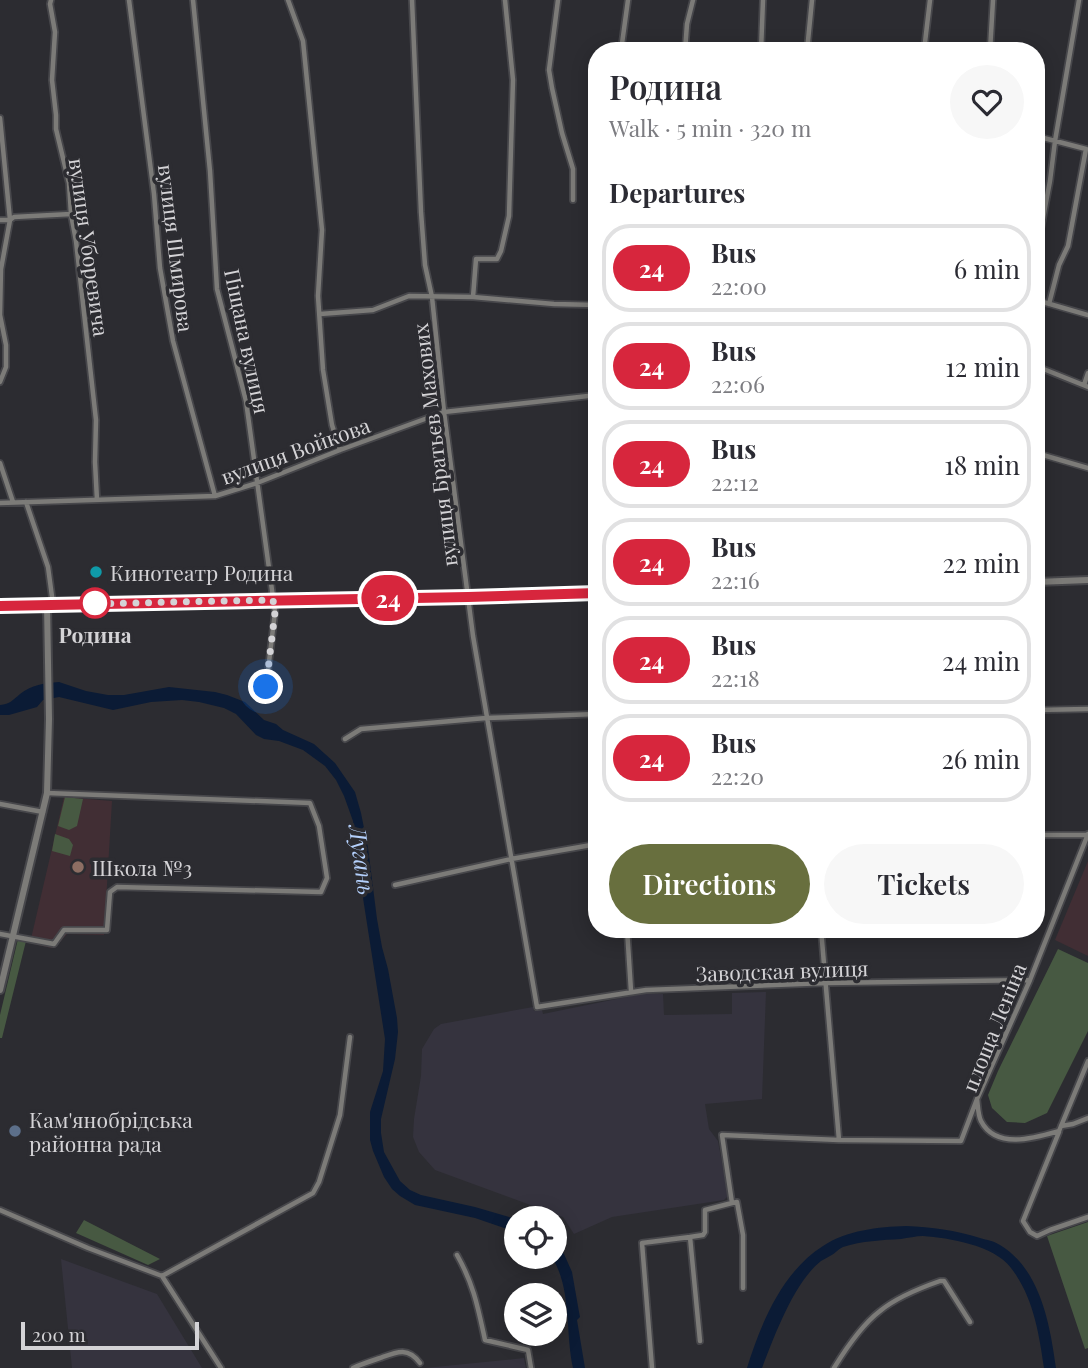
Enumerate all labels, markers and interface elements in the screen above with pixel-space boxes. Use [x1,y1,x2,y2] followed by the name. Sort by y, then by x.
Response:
[609,64,722,108] text: Родина
[950,65,1024,139] button: heart
[609,112,811,143] text: Walk · 5 min · 320 m
[64,156,116,339] street label: вулиця Уборевича
[153,163,201,334] street label: вулиця Шмирова
[609,175,745,210] text: Departures
[711,235,756,270] text: Bus
[954,251,1020,286] text: 6 min
[639,252,664,284] text: 24
[219,266,277,416] street label: Піщана вулиця
[711,270,767,301] text: 22:00
[405,322,463,568] street label: вулиця Братьєв Махових
[711,333,756,368] text: Bus
[945,349,1020,384] text: 12 min
[639,350,664,382] text: 24
[711,368,765,399] text: 22:06
[217,410,374,490] street label: вулиця Войкова
[711,431,756,466] text: Bus
[944,447,1020,482] text: 18 min
[639,448,664,480] text: 24
[711,466,759,497] text: 22:12
[711,529,756,564] text: Bus
[942,545,1020,580] text: 22 min
[639,546,664,578] text: 24
[110,558,294,586] place label: Кинотеатр Родина
[88,564,104,580] marker: Кинотеатр Родина
[711,564,760,595] text: 22:16
[356,575,420,621] line badge: 24
[375,582,401,614] text: 24
[80,588,110,618] marker: Родина
[58,620,132,648] place label: Родина
[711,627,756,662] text: Bus
[942,643,1020,678] text: 24 min
[639,644,664,676] text: 24
[711,662,760,693] text: 22:18
[248,669,283,704] your location
[711,725,756,760] text: Bus
[941,741,1020,776] text: 26 min
[639,742,664,774] text: 24
[711,760,764,791] text: 22:20
[342,821,383,897] water label: Лугань
[609,844,810,924] button: Directions
[824,844,1024,924] button: Tickets
[92,853,192,881] place label: Школа №3
[70,859,86,875] marker: Школа №3
[695,953,869,987] street label: Заводская вулиця
[954,958,1032,1096] street label: площа Леніна
[29,1105,193,1157] place label: Кам'янобрідська районна рада
[7,1123,23,1139] marker: Кам'янобрідська районна рада
[504,1206,567,1346] map controls
[504,1206,567,1269] button: locate
[504,1283,567,1346] button: layers
[21,1319,200,1351] scale bar
[32,1321,86,1347] text: 200 m

